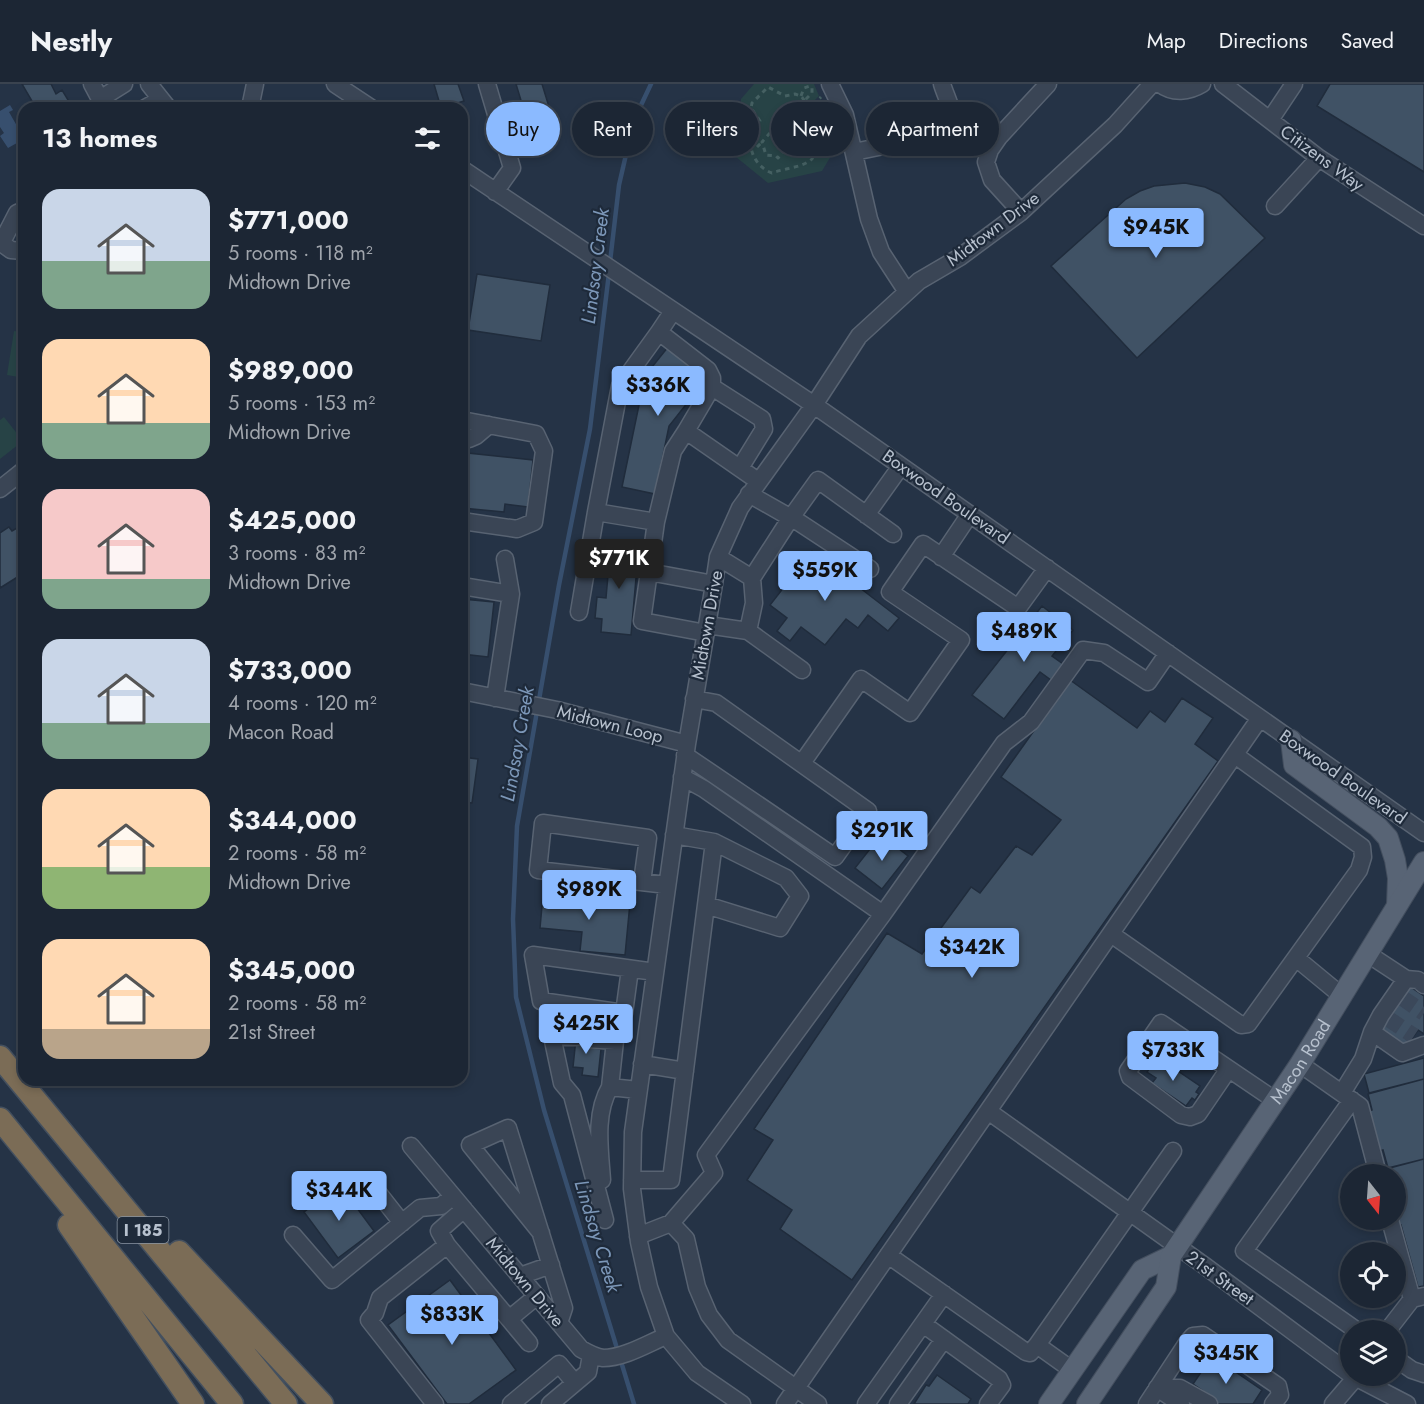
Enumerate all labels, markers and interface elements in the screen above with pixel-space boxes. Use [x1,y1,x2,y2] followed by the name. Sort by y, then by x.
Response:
[30,21,112,62] text: Nestly
[1147,26,1186,56] text: Map
[1219,26,1308,56] text: Directions
[1341,26,1394,56] text: Saved
[486,102,560,156] chip: Buy
[572,102,653,156] chip: Rent
[665,102,759,156] chip: Filters
[771,102,854,156] chip: New
[866,102,999,156] chip: Apartment
[42,119,157,157] text: 13 homes
[1275,119,1369,197] street label: Citizens Way
[411,122,444,155] icon: filters
[941,185,1045,273] street label: Midtown Drive
[228,201,349,239] text: $771,000
[574,205,617,326] water label: Lindsay Creek
[1114,208,1198,259] pin: $945K
[90,213,162,285] icon: home
[1123,213,1189,242] text: $945K
[228,239,373,268] text: 5 rooms · 118 m²
[228,268,351,297] text: Midtown Drive
[228,351,354,389] text: $989,000
[90,363,162,435] icon: home
[616,366,700,417] pin: $336K
[626,371,690,400] text: $336K
[228,389,375,418] text: 5 rooms · 153 m²
[228,418,351,447] text: Midtown Drive
[877,443,1015,551] street label: Boxwood Boulevard
[228,501,356,539] text: $425,000
[90,513,162,585] icon: home
[228,539,365,568] text: 3 rooms · 83 m²
[577,539,661,590] pin: $771K
[589,544,649,573] text: $771K
[783,551,867,602] pin: $559K
[792,556,858,585] text: $559K
[228,568,351,597] text: Midtown Drive
[685,568,729,682] street label: Midtown Drive
[982,612,1066,663] pin: $489K
[991,617,1057,646] text: $489K
[228,651,352,689] text: $733,000
[90,663,162,735] icon: home
[493,683,542,804] water label: Lindsay Creek
[228,689,377,718] text: 4 rooms · 120 m²
[554,698,666,750] street label: Midtown Loop
[228,718,334,747] text: Macon Road
[1274,723,1412,831] street label: Boxwood Boulevard
[228,801,357,839] text: $344,000
[840,811,924,862] pin: $291K
[90,813,162,885] icon: home
[850,816,914,845] text: $291K
[228,839,366,868] text: 2 rooms · 58 m²
[228,868,351,897] text: Midtown Drive
[547,870,631,921] pin: $989K
[556,875,622,904] text: $989K
[930,928,1014,979] pin: $342K
[939,933,1005,962] text: $342K
[228,951,355,989] text: $345,000
[90,963,162,1035] icon: home
[228,989,366,1018] text: 2 rooms · 58 m²
[544,1004,628,1055] pin: $425K
[553,1009,619,1038] text: $425K
[1264,1015,1337,1109] street label: Macon Road
[228,1018,315,1047] text: 21st Street
[1131,1031,1215,1082] pin: $733K
[1141,1036,1205,1065] text: $733K
[1340,1164,1406,1230] north arrow
[1340,1164,1406,1386] map controls
[297,1171,381,1222] pin: $344K
[306,1176,372,1205] text: $344K
[567,1176,629,1298] water label: Lindsay Creek
[118,1217,168,1243] road number: I 185
[480,1231,570,1333] street label: Midtown Drive
[1340,1242,1406,1308] button: locate
[1181,1244,1260,1312] street label: 21st Street
[410,1295,494,1346] pin: $833K
[420,1300,484,1329] text: $833K
[1340,1320,1406,1386] button: layers
[1184,1334,1268,1385] pin: $345K
[1193,1339,1259,1368] text: $345K

